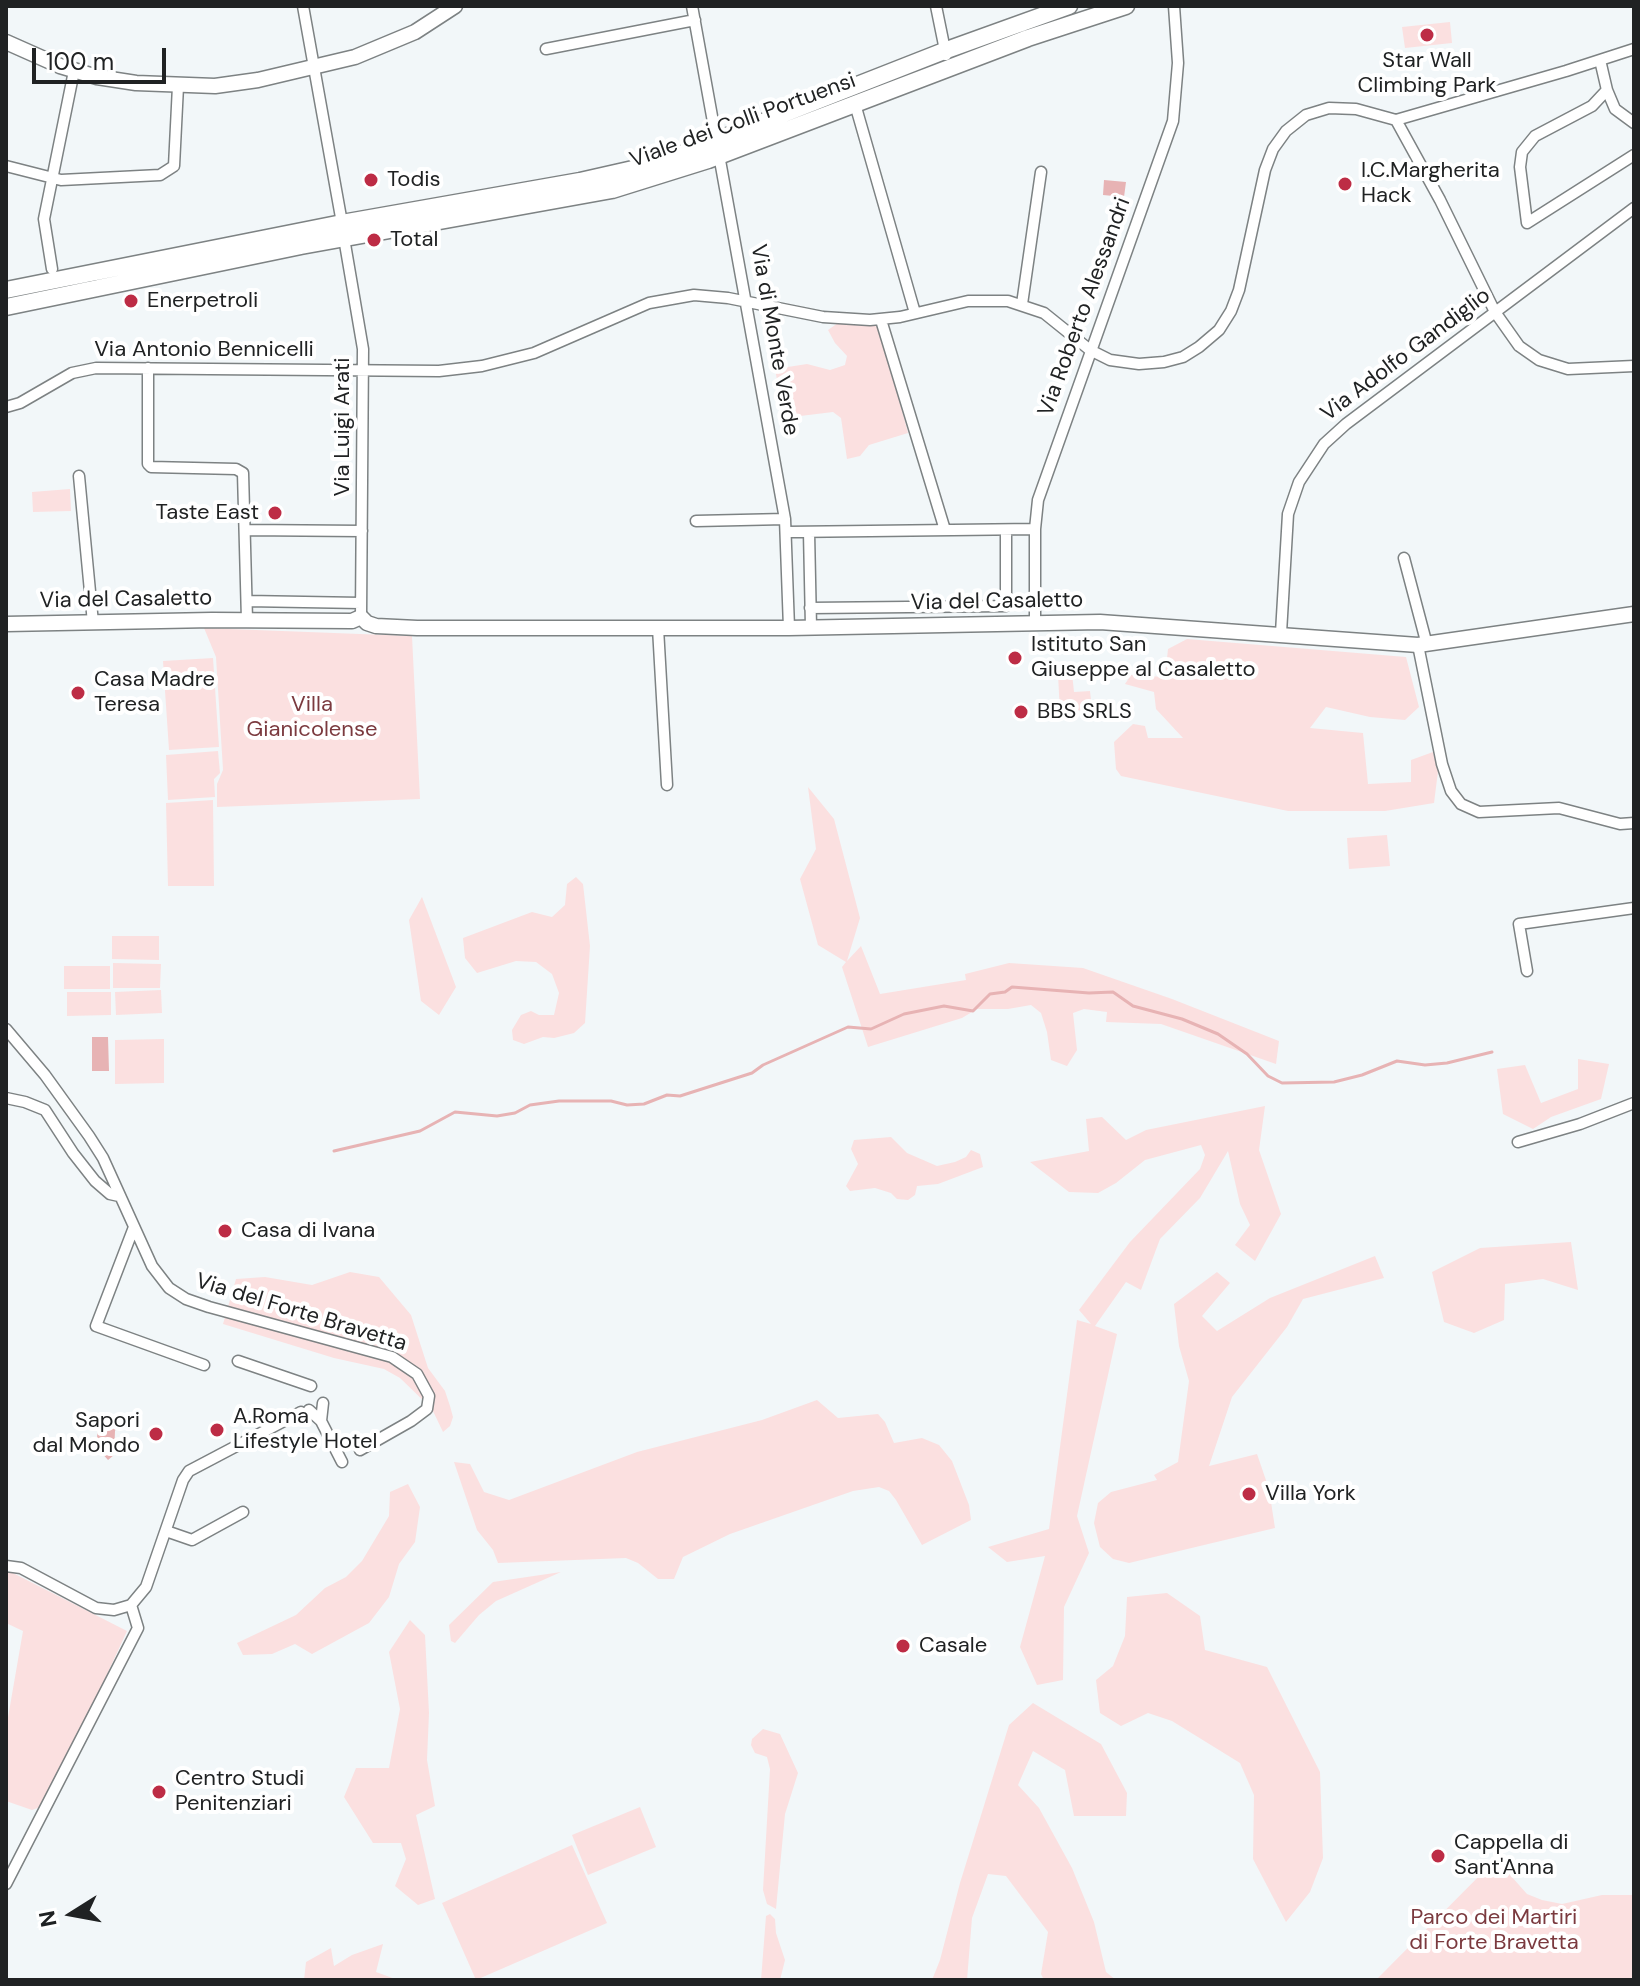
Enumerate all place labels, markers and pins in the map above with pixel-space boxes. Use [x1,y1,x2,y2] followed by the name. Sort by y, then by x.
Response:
[1418,26,1436,44] marker: Star Wall Climbing Park
[1358,48,1496,100] place label: Star Wall Climbing Park
[1361,158,1500,210] place label: I.C.Margherita Hack
[387,167,441,193] place label: Todis
[362,171,380,189] marker: Todis
[1336,175,1354,193] marker: I.C.Margherita Hack
[390,227,438,253] place label: Total
[365,231,383,249] marker: Total
[147,288,258,314] place label: Enerpetroli
[122,292,140,310] marker: Enerpetroli
[156,500,259,526] place label: Taste East
[266,504,284,522] marker: Taste East
[1031,632,1255,684] place label: Istituto San Giuseppe al Casaletto
[1006,649,1024,667] marker: Istituto San Giuseppe al Casaletto
[94,667,215,718] place label: Casa Madre Teresa
[69,684,87,702] marker: Casa Madre Teresa
[1037,699,1132,725] place label: BBS SRLS
[1012,703,1030,721] marker: BBS SRLS
[241,1218,375,1244] place label: Casa di Ivana
[216,1222,234,1240] marker: Casa di Ivana
[233,1404,377,1456] place label: A.Roma Lifestyle Hotel
[32,1408,140,1460] place label: Sapori dal Mondo
[208,1421,226,1439] marker: A.Roma Lifestyle Hotel
[147,1425,165,1443] marker: Sapori dal Mondo
[1265,1481,1356,1507] place label: Villa York
[1240,1485,1258,1503] marker: Villa York
[919,1633,987,1659] place label: Casale
[894,1637,912,1655] marker: Casale
[175,1766,304,1818] place label: Centro Studi Penitenziari
[150,1783,168,1801] marker: Centro Studi Penitenziari
[1454,1830,1568,1882] place label: Cappella di Sant'Anna
[1429,1847,1447,1865] marker: Cappella di Sant'Anna

